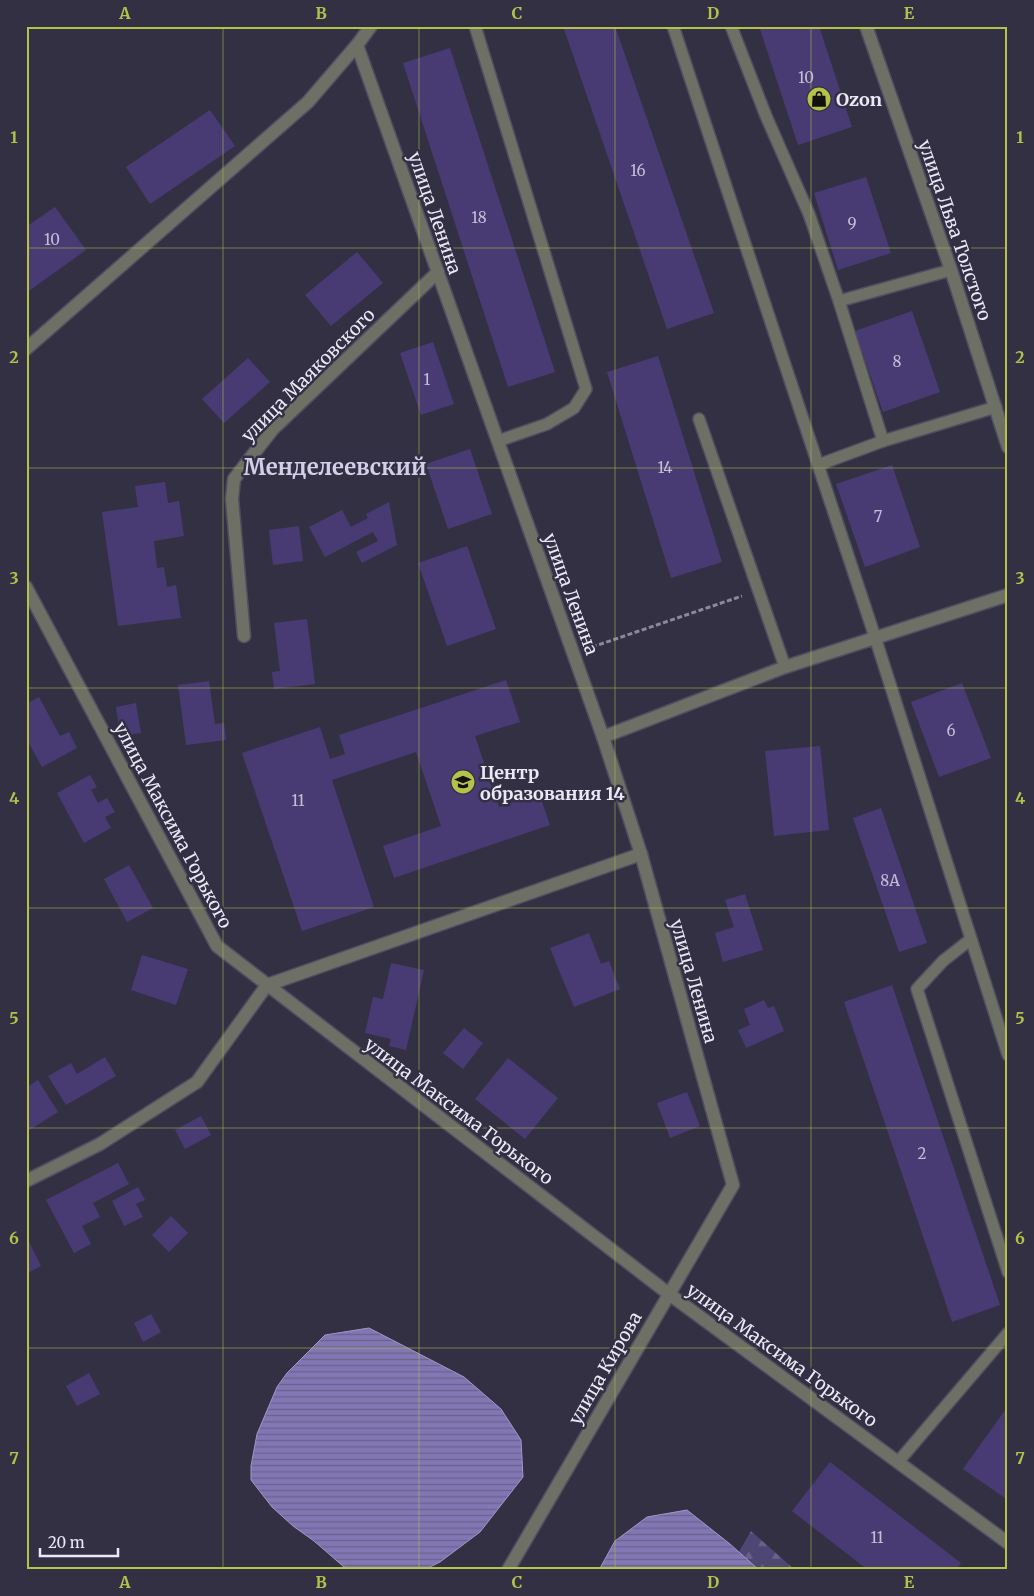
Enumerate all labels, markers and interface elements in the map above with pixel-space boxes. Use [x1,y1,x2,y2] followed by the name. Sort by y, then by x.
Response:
[118,3,131,23] text: A
[315,3,327,23] text: B
[512,3,522,23] text: C
[707,3,719,23] text: D
[904,3,915,23] text: E
[798,68,814,87] house number: 10
[806,86,832,112] shop icon: Ozon
[836,88,882,111] place label: Ozon
[10,127,18,147] text: 1
[1016,127,1024,147] text: 1
[913,137,997,323] street label: улица Льва Толстого
[403,149,467,278] street label: улица Ленина
[630,161,646,180] house number: 16
[471,208,487,227] house number: 18
[847,214,857,233] house number: 9
[44,230,60,249] house number: 10
[236,303,380,447] street label: улица Маяковского
[9,347,19,367] text: 2
[1015,347,1025,367] text: 2
[893,352,902,371] house number: 8
[424,370,431,389] house number: 1
[243,453,427,481] district label: Менделеевский
[657,458,673,477] house number: 14
[874,507,883,526] house number: 7
[538,530,604,658] street label: улица Ленина
[9,568,19,588] text: 3
[1015,568,1025,588] text: 3
[109,718,237,932] street label: улица Максима Горького
[946,721,956,740] house number: 6
[480,761,625,805] place label: Центр образования 14
[450,769,476,795] school or university icon: Центр образования 14
[9,788,19,808] text: 4
[1015,788,1025,808] text: 4
[291,791,305,810] house number: 11
[880,871,900,890] house number: 8А
[665,916,723,1046] street label: улица Ленина
[9,1008,19,1028] text: 5
[1015,1008,1025,1028] text: 5
[360,1032,558,1190] street label: улица Максима Горького
[918,1144,927,1163] house number: 2
[9,1228,19,1248] text: 6
[1015,1228,1025,1248] text: 6
[682,1278,882,1432] street label: улица Максима Горького
[563,1307,647,1429] street label: улица Кирова
[9,1448,19,1468] text: 7
[1015,1448,1025,1468] text: 7
[40,1526,118,1558] scale bar
[870,1528,884,1547] house number: 11
[48,1533,85,1552] text: 20 m
[118,1572,131,1592] text: A
[315,1572,327,1592] text: B
[512,1572,522,1592] text: C
[707,1572,719,1592] text: D
[904,1572,915,1592] text: E

